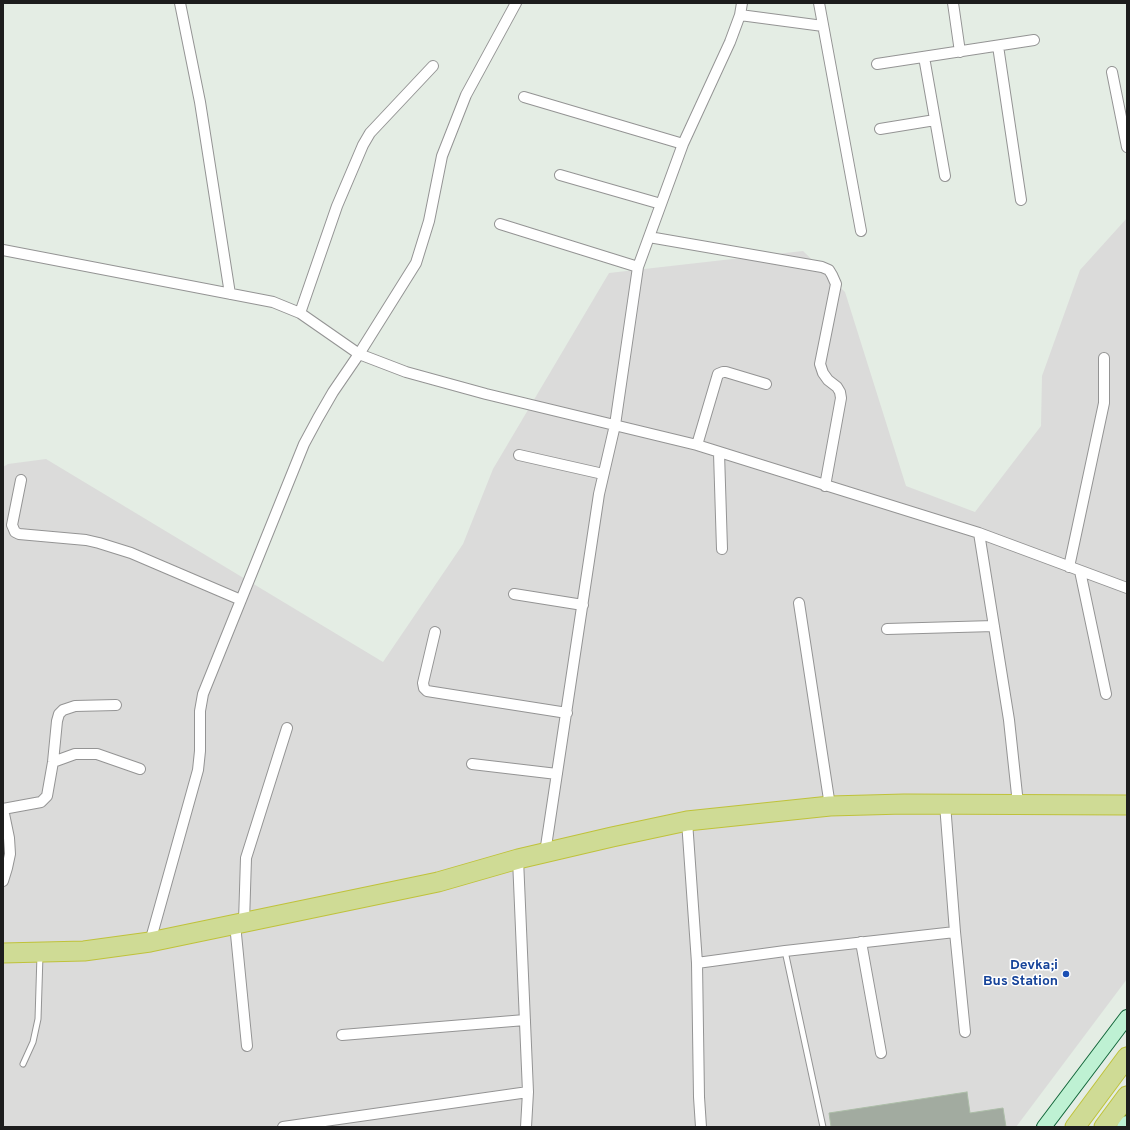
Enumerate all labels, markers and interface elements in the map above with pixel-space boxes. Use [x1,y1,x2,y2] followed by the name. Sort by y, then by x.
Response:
[983,958,1058,990] place label: Devka;i Bus Station
[1061,969,1071,979] marker: Devka;i Bus Station

